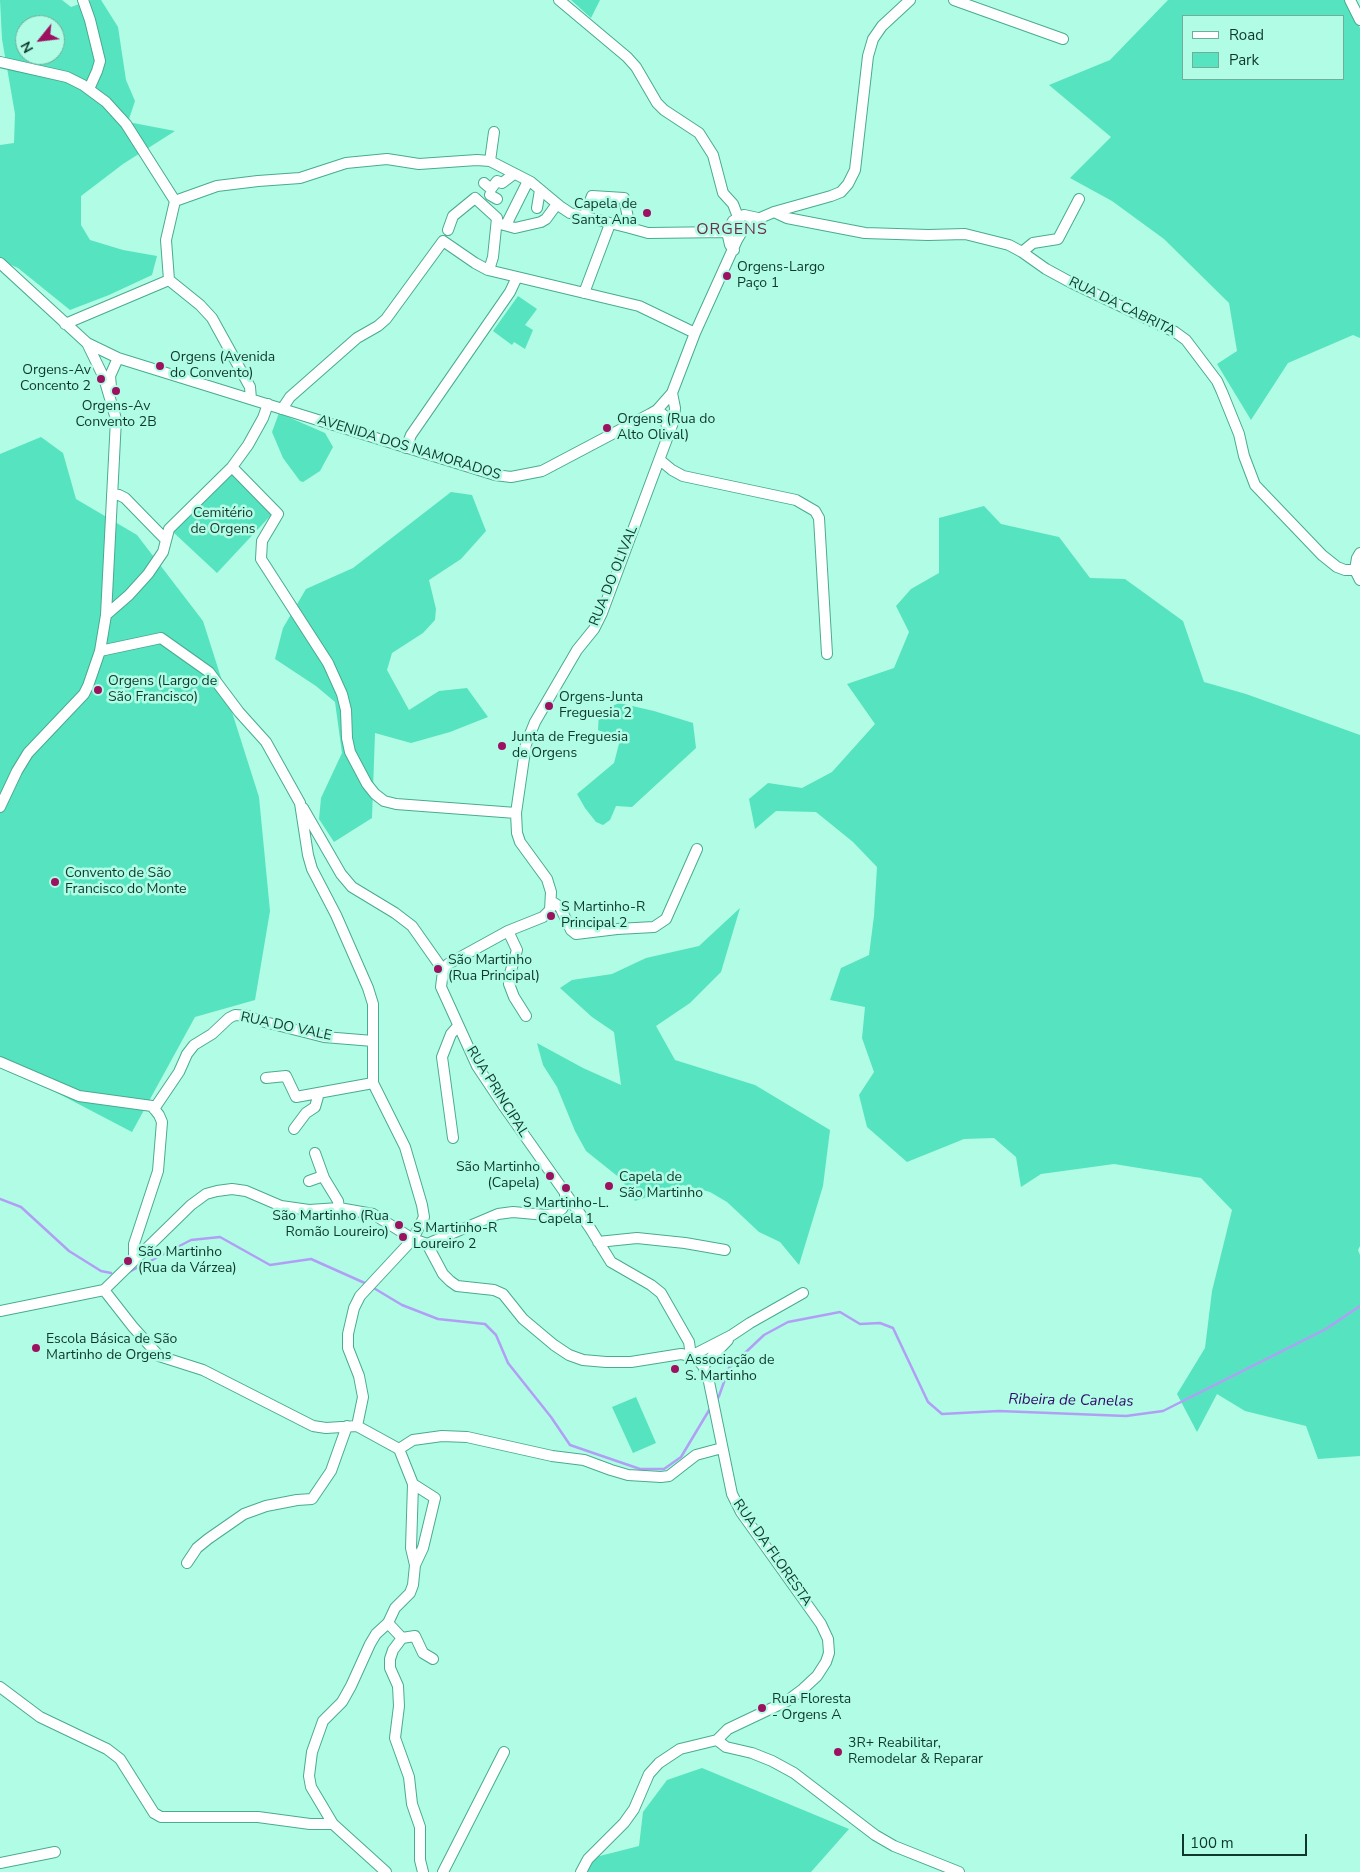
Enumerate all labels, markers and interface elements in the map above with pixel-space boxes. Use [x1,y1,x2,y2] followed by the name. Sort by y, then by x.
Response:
[15,15,65,65] north arrow
[1182,15,1345,80] legend
[1229,25,1264,45] text: Road
[16,38,38,56] text: N
[1229,50,1259,70] text: Park
[572,197,637,230] place label: Capela de Santa Ana
[641,207,653,219] marker: Capela de Santa Ana
[695,220,769,240] district label: ORGENS
[737,260,825,292] place label: Orgens-Largo Paço 1
[721,270,733,282] marker: Orgens-Largo Paço 1
[1066,274,1178,340] street label: RUA DA CABRITA
[170,350,275,382] place label: Orgens (Avenida do Convento)
[154,360,166,372] marker: Orgens (Avenida do Convento)
[20,363,91,396] place label: Orgens-Av Concento 2
[95,373,107,385] marker: Orgens-Av Concento 2
[110,385,122,397] marker: Orgens-Av Convento 2B
[75,399,157,432] place label: Orgens-Av Convento 2B
[315,412,503,484] street label: AVENIDA DOS NAMORADOS
[617,412,715,444] place label: Orgens (Rua do Alto Olival)
[601,422,613,434] marker: Orgens (Rua do Alto Olival)
[190,506,256,538] park label: Cemitério de Orgens
[586,523,642,629] street label: RUA DO OLIVAL
[108,674,217,706] place label: Orgens (Largo de São Francisco)
[92,684,104,696] marker: Orgens (Largo de São Francisco)
[559,690,643,722] place label: Orgens-Junta Freguesia 2
[543,700,555,712] marker: Orgens-Junta Freguesia 2
[512,730,628,762] place label: Junta de Freguesia de Orgens
[496,740,508,752] marker: Junta de Freguesia de Orgens
[65,866,187,899] place label: Convento de São Francisco do Monte
[49,876,61,888] marker: Convento de São Francisco do Monte
[561,900,645,932] place label: S Martinho-R Principal 2
[545,910,557,922] marker: S Martinho-R Principal 2
[448,953,540,986] place label: São Martinho (Rua Principal)
[432,963,444,975] marker: São Martinho (Rua Principal)
[239,1009,333,1045] street label: RUA DO VALE
[462,1043,532,1141] street label: RUA PRINCIPAL
[456,1160,540,1192] place label: São Martinho (Capela)
[544,1170,556,1182] marker: São Martinho (Capela)
[619,1170,703,1202] place label: Capela de São Martinho
[603,1180,615,1192] marker: Capela de São Martinho
[560,1182,572,1194] marker: S Martinho-L. Capela 1
[523,1196,609,1228] place label: S Martinho-L. Capela 1
[272,1209,389,1242] place label: São Martinho (Rua Romão Loureiro)
[393,1219,405,1231] marker: São Martinho (Rua Romão Loureiro)
[413,1221,497,1254] place label: S Martinho-R Loureiro 2
[397,1231,409,1243] marker: S Martinho-R Loureiro 2
[138,1245,237,1278] place label: São Martinho (Rua da Várzea)
[122,1255,134,1267] marker: São Martinho (Rua da Várzea)
[46,1332,177,1364] place label: Escola Básica de São Martinho de Orgens
[30,1342,42,1354] marker: Escola Básica de São Martinho de Orgens
[685,1353,774,1385] place label: Associação de S. Martinho
[669,1363,681,1375] marker: Associação de S. Martinho
[1008,1391,1134,1411] water label: Ribeira de Canelas
[729,1497,815,1609] street label: RUA DA FLORESTA
[772,1692,851,1724] place label: Rua Floresta - Orgens A
[756,1702,768,1714] marker: Rua Floresta - Orgens A
[848,1736,983,1768] place label: 3R+ Reabilitar, Remodelar & Reparar
[832,1746,844,1758] marker: 3R+ Reabilitar, Remodelar & Reparar
[1185,1824,1310,1856] scale bar
[1190,1833,1234,1853] text: 100 m

